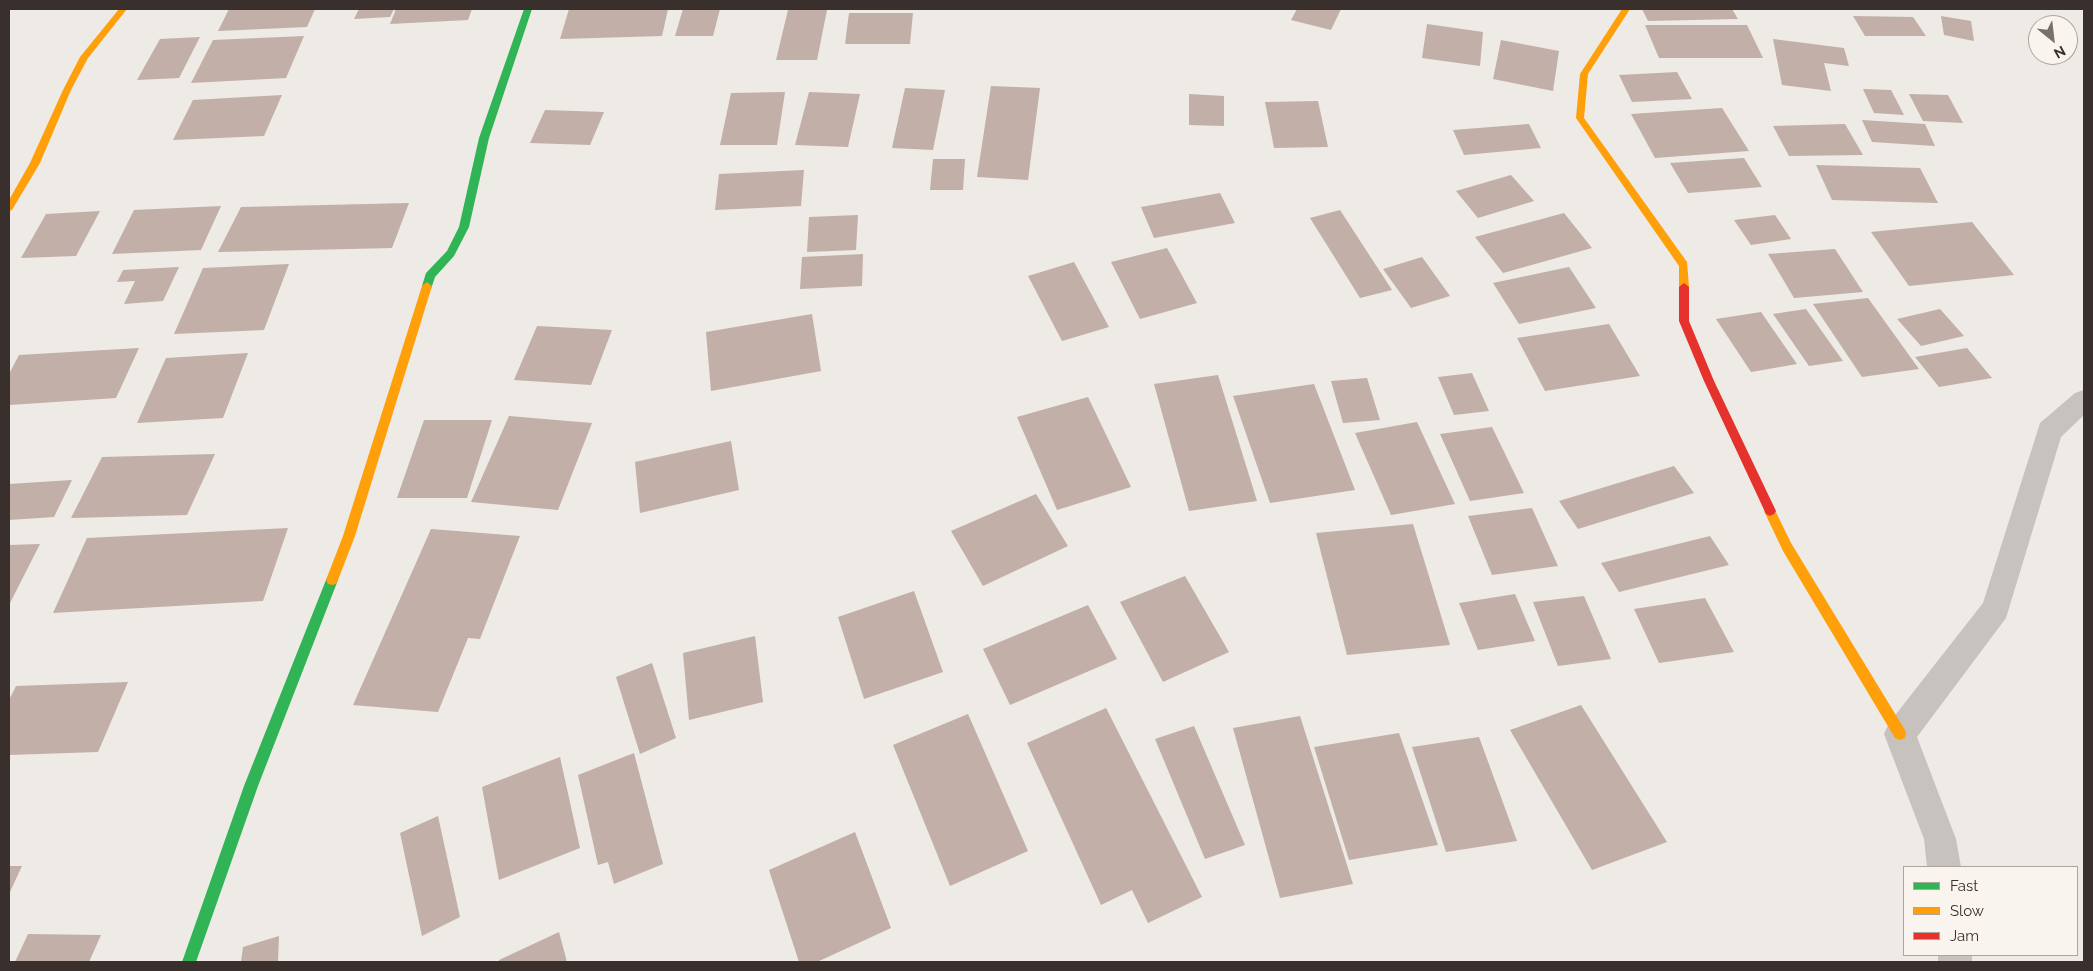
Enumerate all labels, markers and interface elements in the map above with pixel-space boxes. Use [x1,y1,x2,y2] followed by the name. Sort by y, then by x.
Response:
[2028,15,2078,65] north arrow
[2051,43,2068,62] text: N
[1903,866,2078,956] legend
[1950,877,1978,895] text: Fast
[1950,902,1984,920] text: Slow
[1950,927,1979,945] text: Jam

